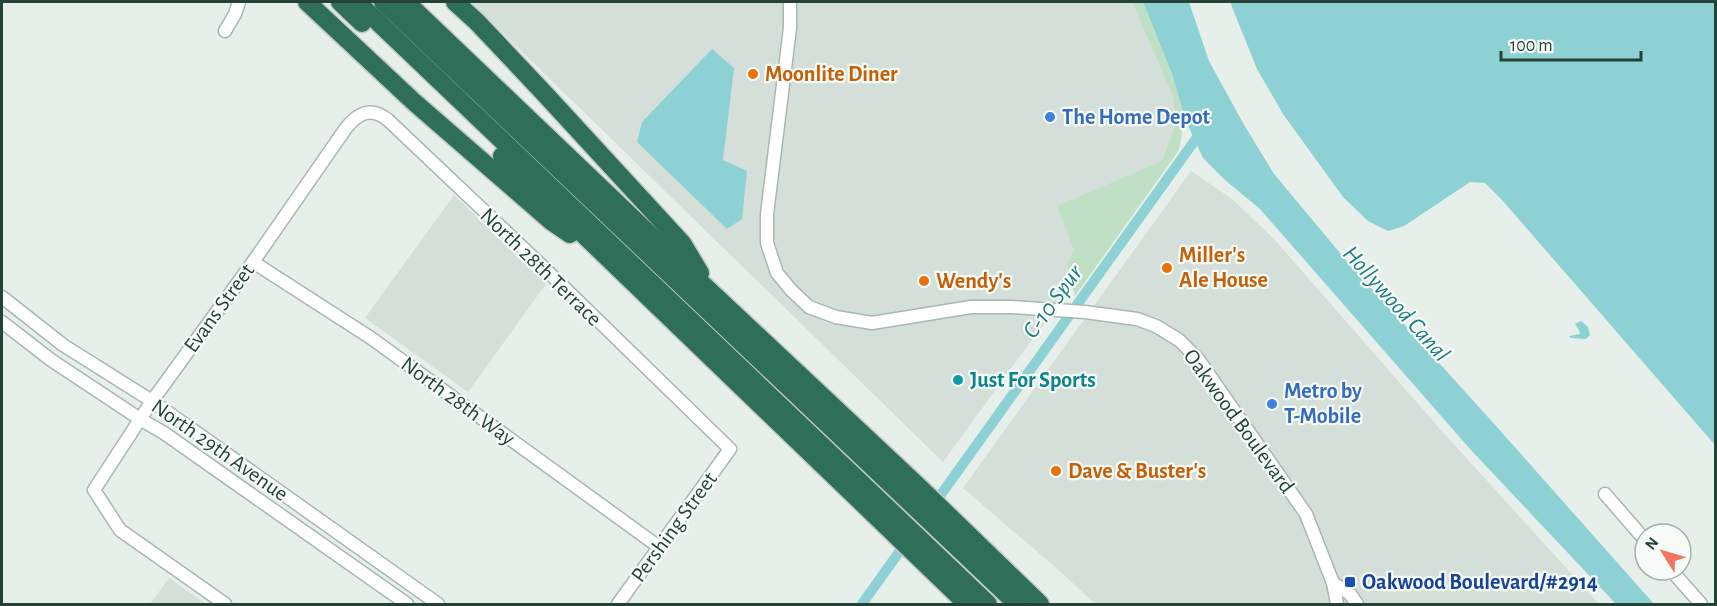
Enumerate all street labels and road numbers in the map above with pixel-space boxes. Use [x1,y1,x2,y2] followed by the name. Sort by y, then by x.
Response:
[476,204,606,330] street label: North 28th Terrace
[180,260,258,356] street label: Evans Street
[1180,345,1298,497] street label: Oakwood Boulevard
[397,353,519,450] street label: North 28th Way
[148,395,292,505] street label: North 29th Avenue
[627,468,721,586] street label: Pershing Street

